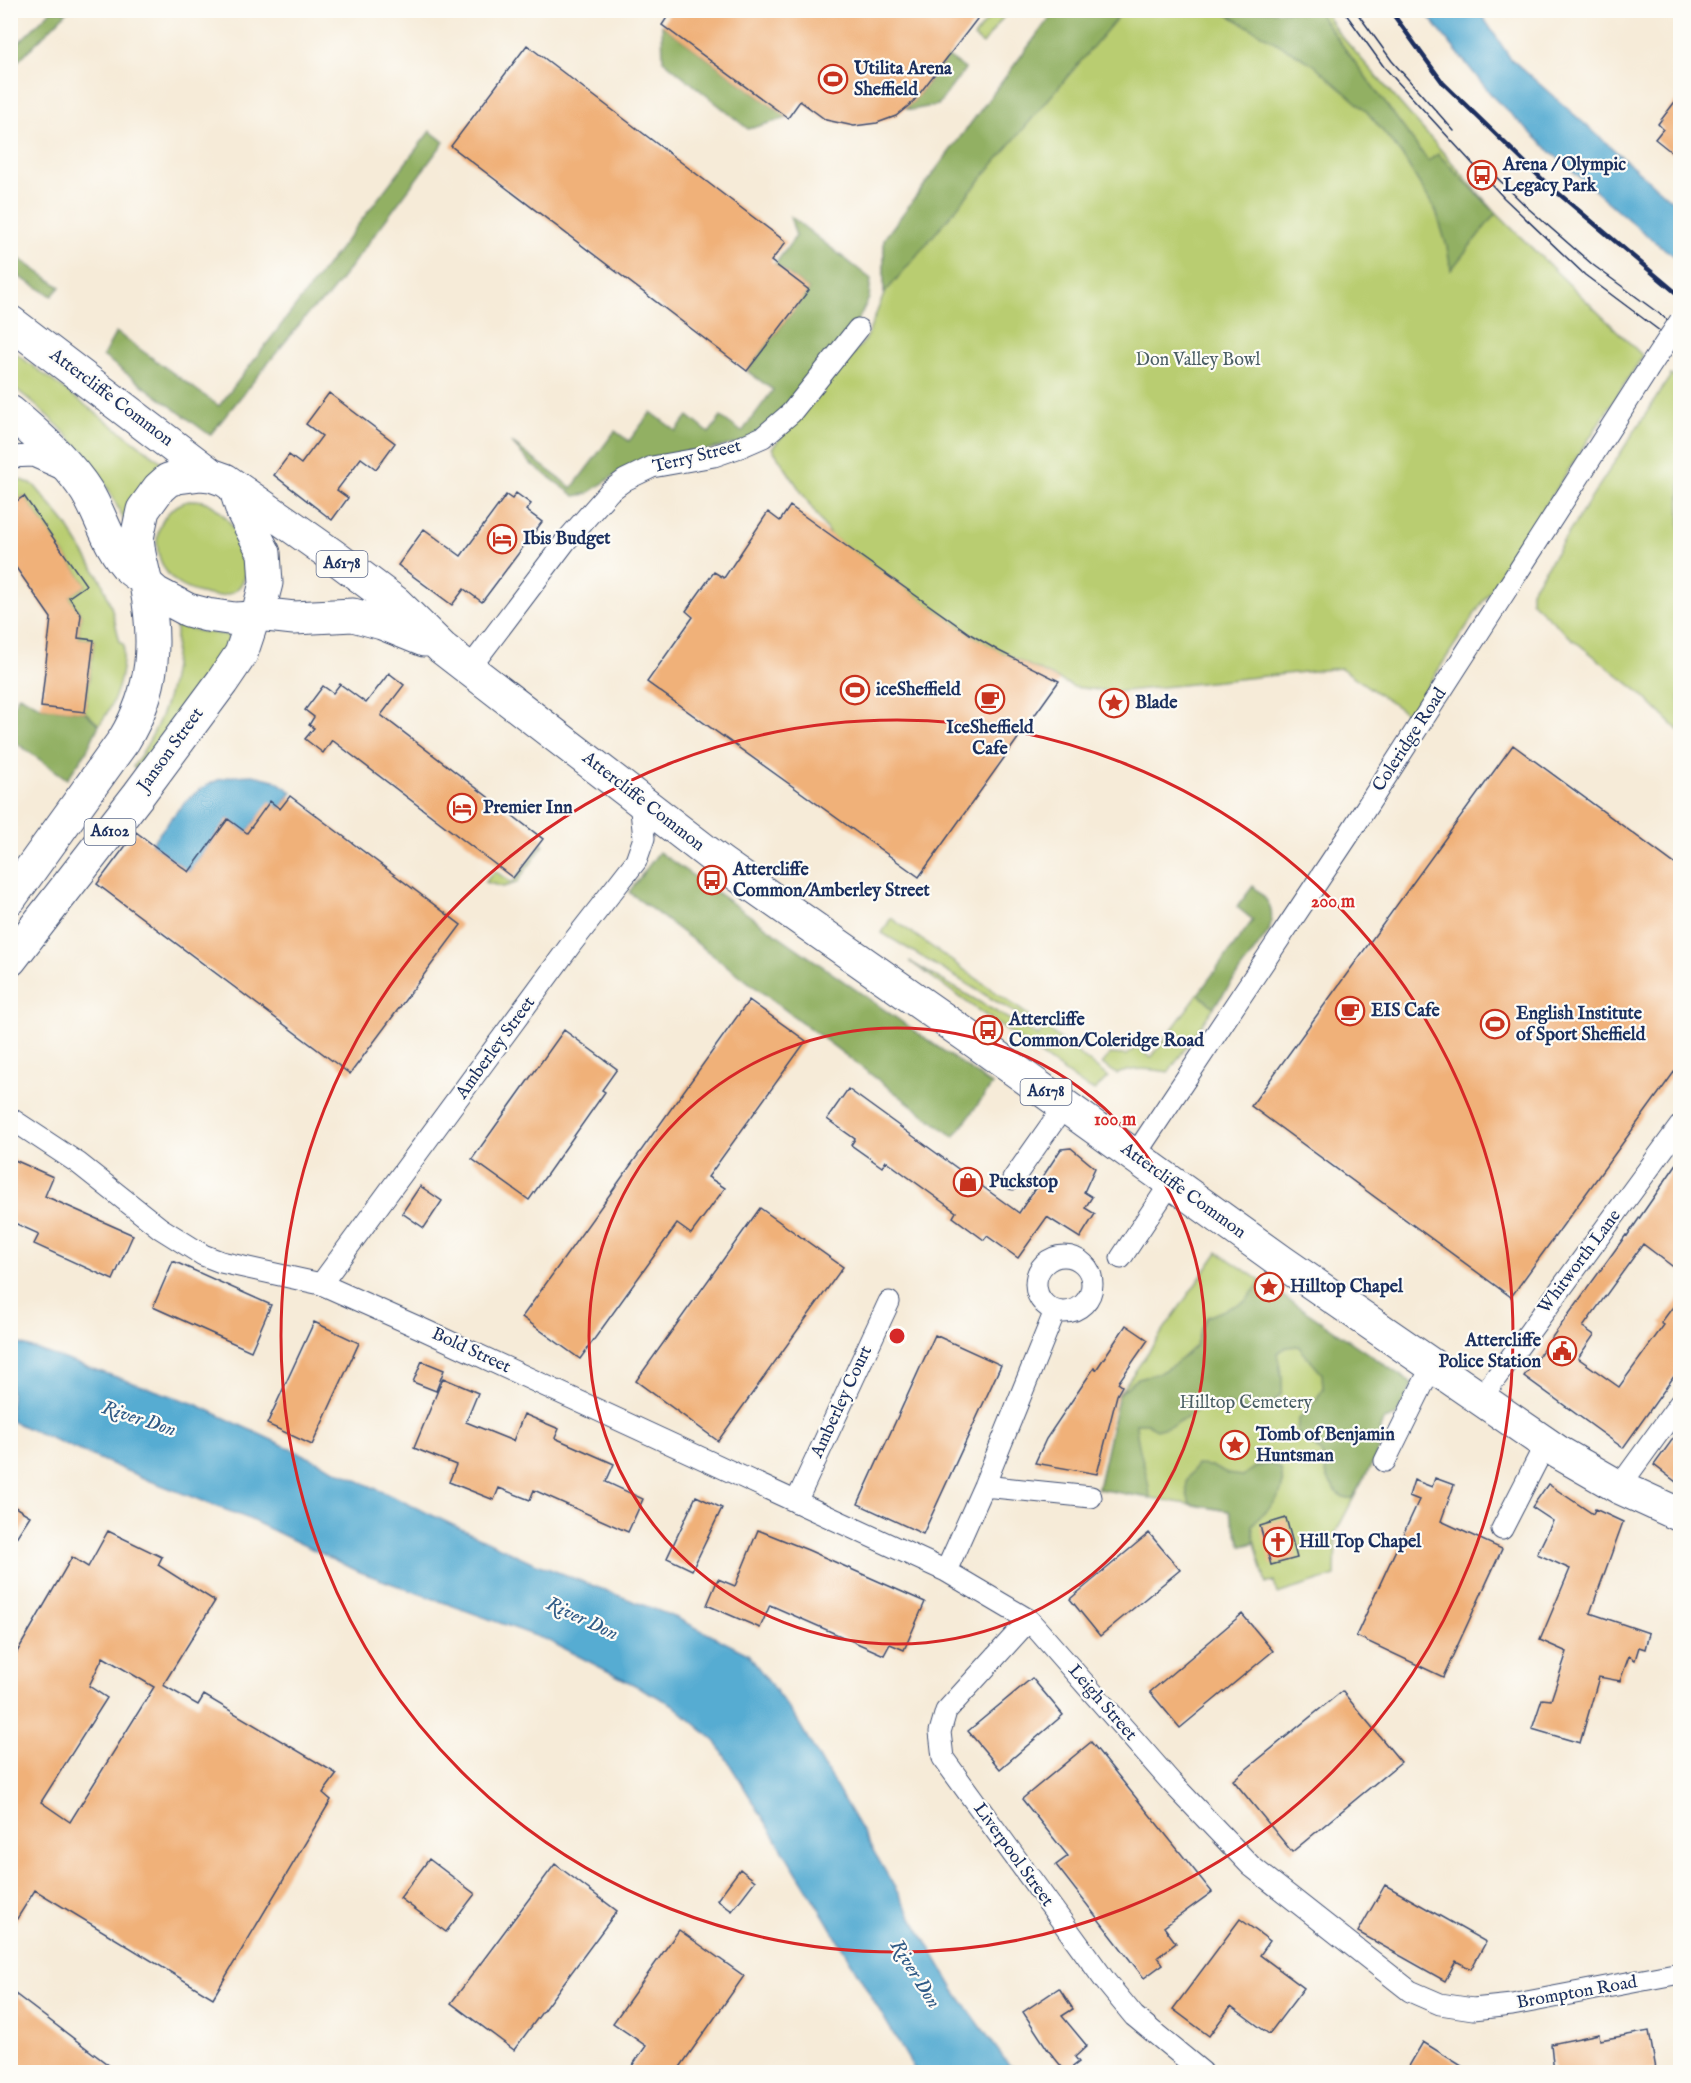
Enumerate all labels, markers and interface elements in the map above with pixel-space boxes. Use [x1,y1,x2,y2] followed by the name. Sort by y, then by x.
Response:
[853,58,953,102] place label: Utilita Arena Sheffield
[817,63,849,95] sports icon: Utilita Arena Sheffield
[1502,154,1626,198] place label: Arena / Olympic Legacy Park
[1466,159,1498,191] bus stop icon: Arena / Olympic Legacy Park
[44,343,178,452] street label: Attercliffe Common
[1136,349,1261,372] park label: Don Valley Bowl
[650,435,744,479] street label: Terry Street
[486,523,518,555] hotel icon: Ibis Budget
[523,528,611,551] place label: Ibis Budget
[316,551,368,577] road number: A6178
[839,674,871,706] sports icon: iceSheffield
[876,679,961,702] place label: iceSheffield
[974,683,1006,715] cafe icon: IceSheffield Cafe
[1368,683,1452,796] street label: Coleridge Road
[1098,687,1130,719] place icon: Blade
[1135,692,1178,715] place label: Blade
[132,703,209,798] street label: Janson Street
[946,717,1034,761] place label: IceSheffield Cafe
[576,746,709,857] street label: Attercliffe Common
[446,792,478,824] hotel icon: Premier Inn
[483,797,573,820] place label: Premier Inn
[84,819,136,845] road number: A6102
[732,859,931,903] place label: Attercliffe Common/Amberley Street
[696,864,728,896] bus stop icon: Attercliffe Common/Amberley Street
[1311,891,1355,914] text: 200 m
[451,992,541,1105] street label: Amberley Street
[1334,995,1366,1027] cafe icon: EIS Cafe
[1371,1000,1440,1023] place label: EIS Cafe
[1516,1003,1646,1047] place label: English Institute of Sport Sheffield
[1479,1008,1511,1040] sports icon: English Institute of Sport Sheffield
[1008,1009,1204,1053] place label: Attercliffe Common/Coleridge Road
[972,1014,1004,1046] bus stop icon: Attercliffe Common/Coleridge Road
[1020,1079,1072,1105] road number: A6178
[1094,1109,1136,1132] text: 100 m
[1115,1137,1250,1244] street label: Attercliffe Common
[952,1166,984,1198] shop icon: Puckstop
[989,1171,1058,1194] place label: Puckstop
[1533,1205,1627,1319] street label: Whitworth Lane
[1253,1271,1285,1303] place icon: Hilltop Chapel
[1290,1276,1404,1299] place label: Hilltop Chapel
[428,1323,514,1379] street label: Bold Street
[887,1326,907,1346] centre of rings
[1438,1330,1542,1374] place label: Attercliffe Police Station
[1546,1335,1578,1367] public building icon: Attercliffe Police Station
[806,1342,878,1463] street label: Amberley Court
[1180,1392,1313,1415] park label: Hilltop Cemetery
[99,1395,179,1443] water label: River Don
[1255,1424,1395,1468] place label: Tomb of Benjamin Huntsman
[1219,1429,1251,1461] place icon: Tomb of Benjamin Huntsman
[1262,1526,1294,1558] church icon: Hill Top Chapel
[1299,1531,1422,1554] place label: Hill Top Chapel
[542,1591,622,1647] water label: River Don
[1062,1660,1142,1746] street label: Leigh Street
[968,1799,1058,1911] street label: Liverpool Street
[884,1935,946,2013] water label: River Don
[1515,1971,1639,2015] street label: Brompton Road

